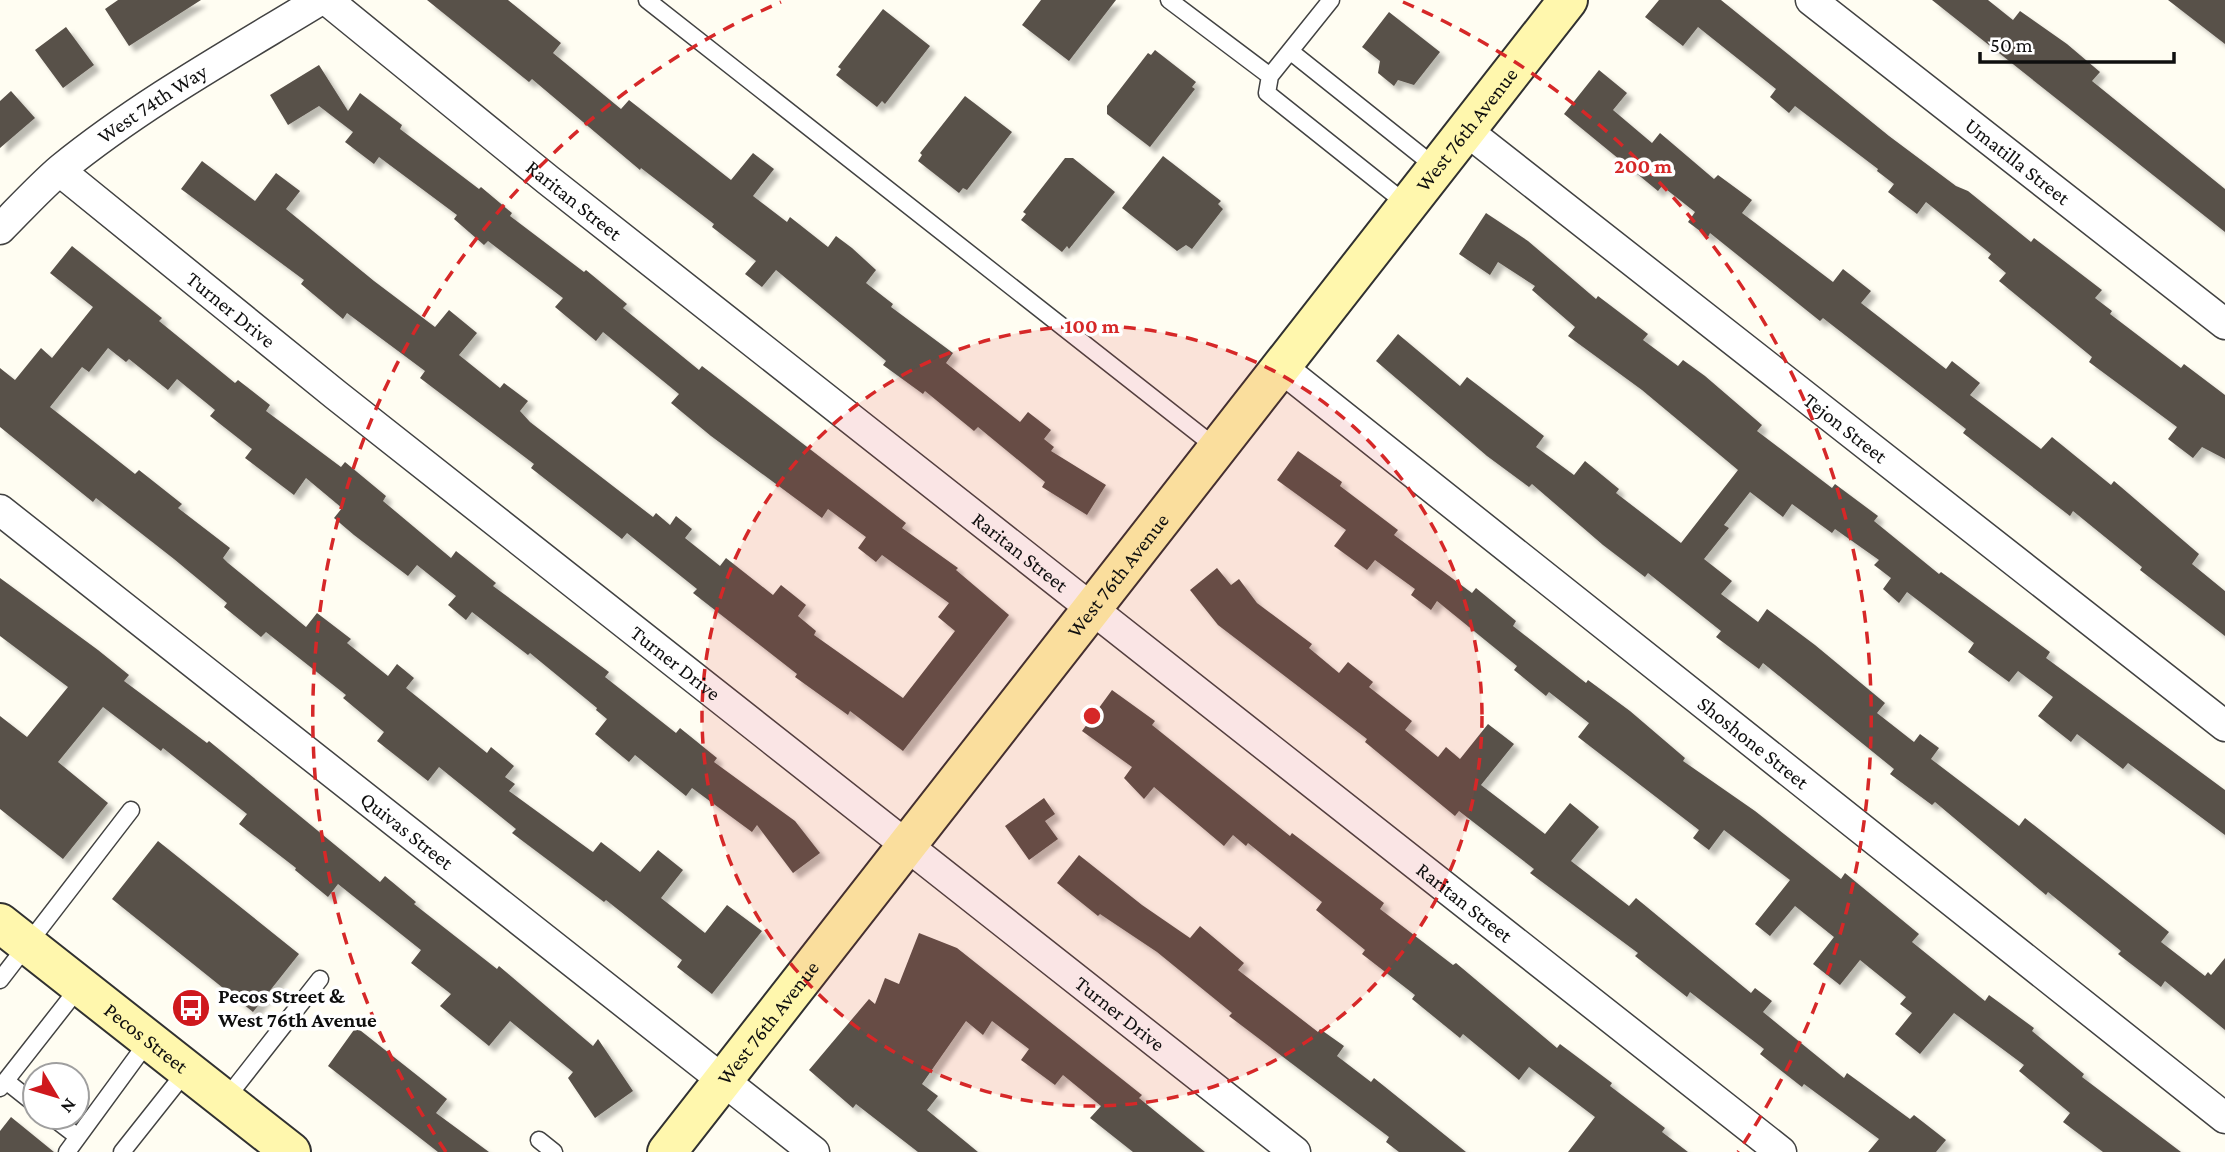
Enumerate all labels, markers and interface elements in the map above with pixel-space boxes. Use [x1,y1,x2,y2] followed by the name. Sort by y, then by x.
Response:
[1980,21,2174,65] scale bar
[1990,33,2033,57] text: 50 m
[93,59,212,149] street label: West 74th Way
[1411,63,1523,196] street label: West 76th Avenue
[1960,113,2075,211] street label: Umatilla Street
[1614,154,1672,178] text: 200 m
[521,155,627,246] street label: Raritan Street
[181,266,280,353] street label: Turner Drive
[1064,314,1120,338] text: 100 m
[1799,388,1893,469] street label: Tejon Street
[967,507,1073,598] street label: Raritan Street
[1062,509,1174,642] street label: West 76th Avenue
[626,620,725,706] street label: Turner Drive
[1693,691,1814,795] street label: Shoshone Street
[1080,704,1104,728] centre of rings
[356,787,459,875] street label: Quivas Street
[1412,857,1518,948] street label: Raritan Street
[712,956,824,1090] street label: West 76th Avenue
[1070,971,1169,1056] street label: Turner Drive
[217,984,377,1032] place label: Pecos Street & West 76th Avenue
[170,987,212,1029] bus stop icon: Pecos Street & West 76th Avenue
[100,998,194,1079] street label: Pecos Street
[21,1061,91,1131] north arrow
[57,1095,81,1118] text: N

